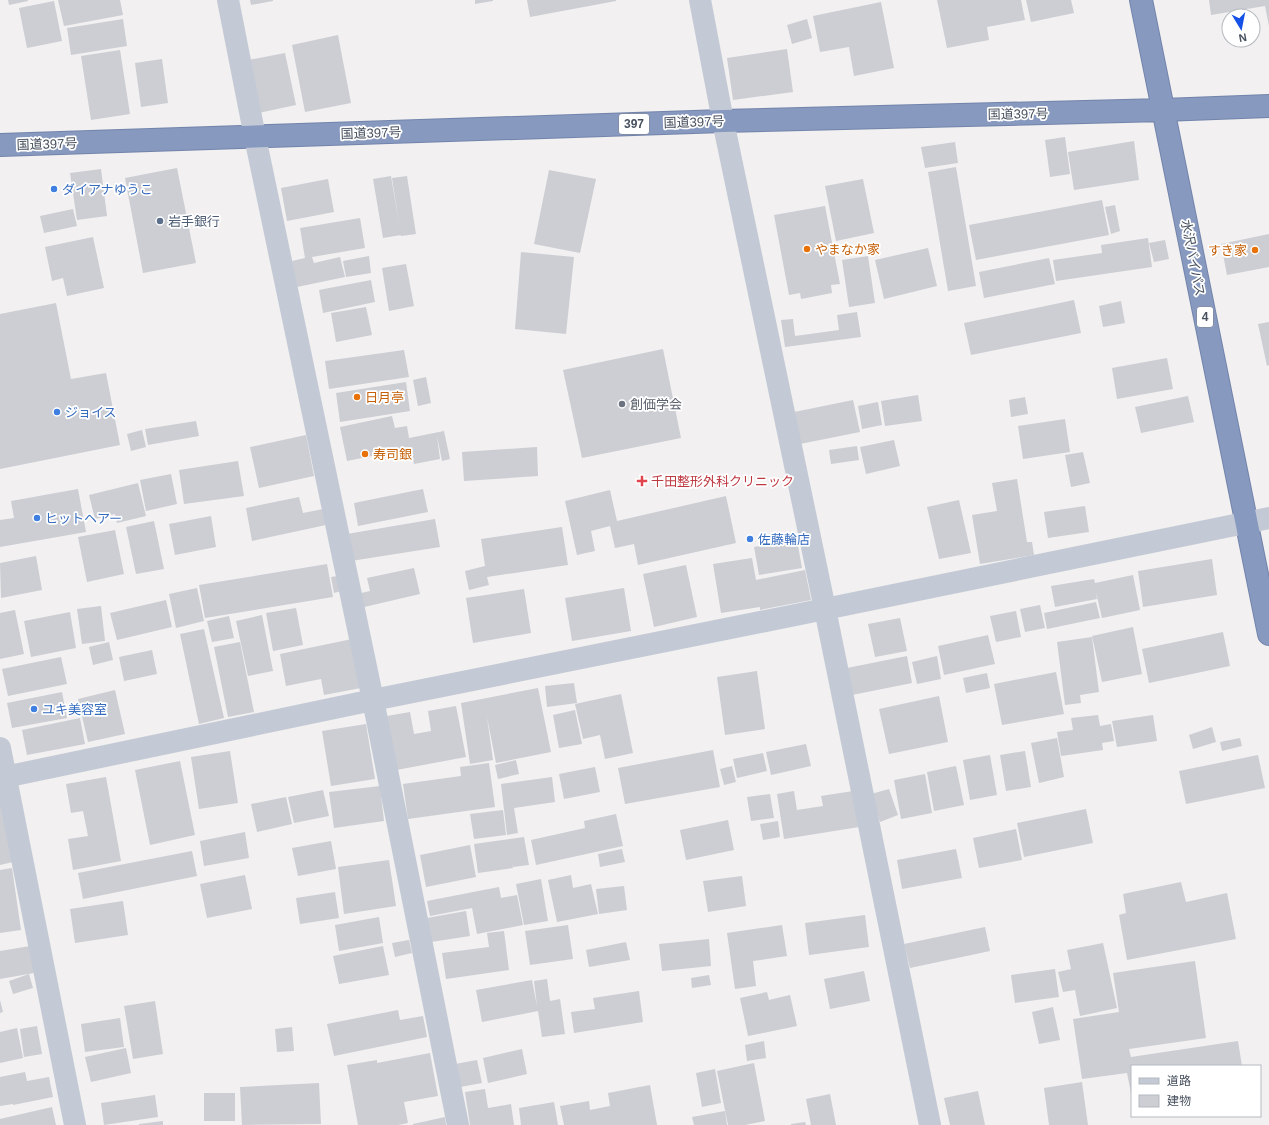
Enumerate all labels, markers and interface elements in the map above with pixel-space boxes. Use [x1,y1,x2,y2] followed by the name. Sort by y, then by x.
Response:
[1221,8,1261,48] north arrow
[1238,31,1248,44] text: N
[988,106,1048,122] street label: 国道397号
[663,113,725,131] street label: 国道397号
[619,114,649,134] road number: 397
[340,124,402,142] street label: 国道397号
[16,135,78,153] street label: 国道397号
[62,182,153,197] place label: ダイアナゆうこ
[49,184,59,194] marker: ダイアナゆうこ
[168,214,220,229] place label: 岩手銀行
[155,216,165,226] marker: 岩手銀行
[1178,218,1208,298] street label: 水沢バイパス
[815,242,880,257] place label: やまなか家
[1208,243,1247,258] place label: すき家
[802,244,812,254] marker: やまなか家
[1250,245,1260,255] marker: すき家
[1197,307,1213,327] road number: 4
[365,390,404,405] place label: 日月亭
[352,392,362,402] marker: 日月亭
[630,397,682,412] place label: 創価学会
[617,399,627,409] marker: 創価学会
[65,405,117,420] place label: ジョイス
[52,407,62,417] marker: ジョイス
[373,447,412,462] place label: 寿司銀
[360,449,370,459] marker: 寿司銀
[651,474,794,489] place label: 千田整形外科クリニック
[636,475,648,487] marker: 千田整形外科クリニック
[45,511,122,526] place label: ヒットヘアー
[32,513,42,523] marker: ヒットヘアー
[758,532,810,547] place label: 佐藤輪店
[745,534,755,544] marker: 佐藤輪店
[42,702,107,717] place label: ユキ美容室
[29,704,39,714] marker: ユキ美容室
[1131,1065,1261,1117] legend
[1167,1074,1191,1088] text: 道路
[1167,1094,1191,1108] text: 建物

